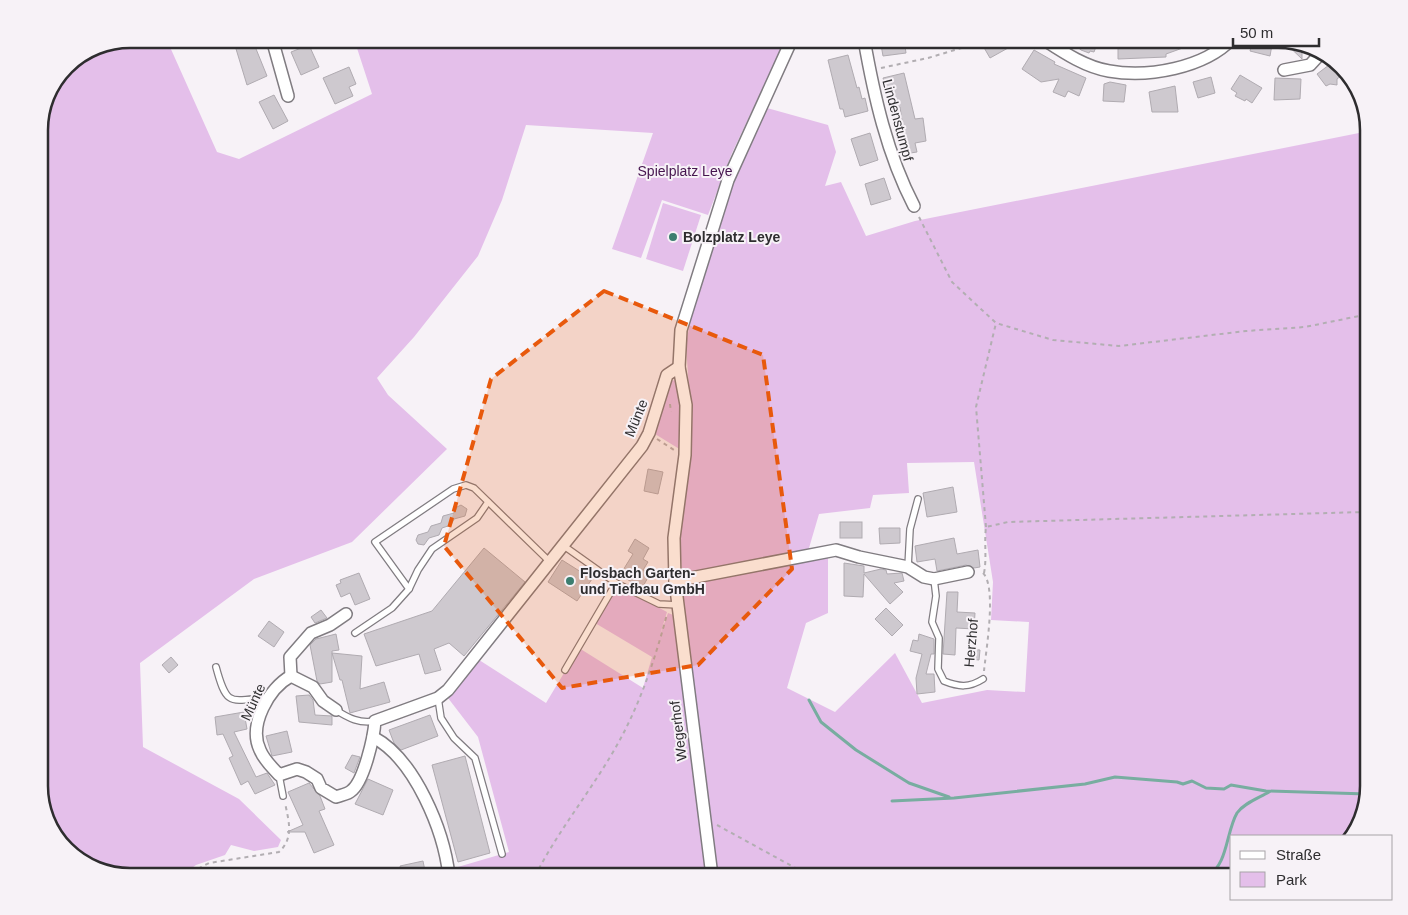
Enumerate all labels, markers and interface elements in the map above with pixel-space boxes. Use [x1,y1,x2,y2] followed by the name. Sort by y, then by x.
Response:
[1233,15,1319,47] scale bar
[1240,24,1273,41] text: 50 m
[879,77,917,163] street label: Lindenstumpf
[638,163,733,179] park label: Spielplatz Leye
[683,229,780,245] place label: Bolzplatz Leye
[667,231,679,243] marker: Bolzplatz Leye
[621,397,651,439] street label: Münte
[580,565,705,597] place label: Flosbach Garten- und Tiefbau GmbH
[564,575,576,587] marker: Flosbach Garten- und Tiefbau GmbH
[961,618,981,668] street label: Herzhof
[238,681,269,723] street label: Münte
[666,700,690,762] street label: Wegerhof
[1230,835,1393,900] legend
[1276,846,1321,863] text: Straße
[1276,871,1307,888] text: Park

